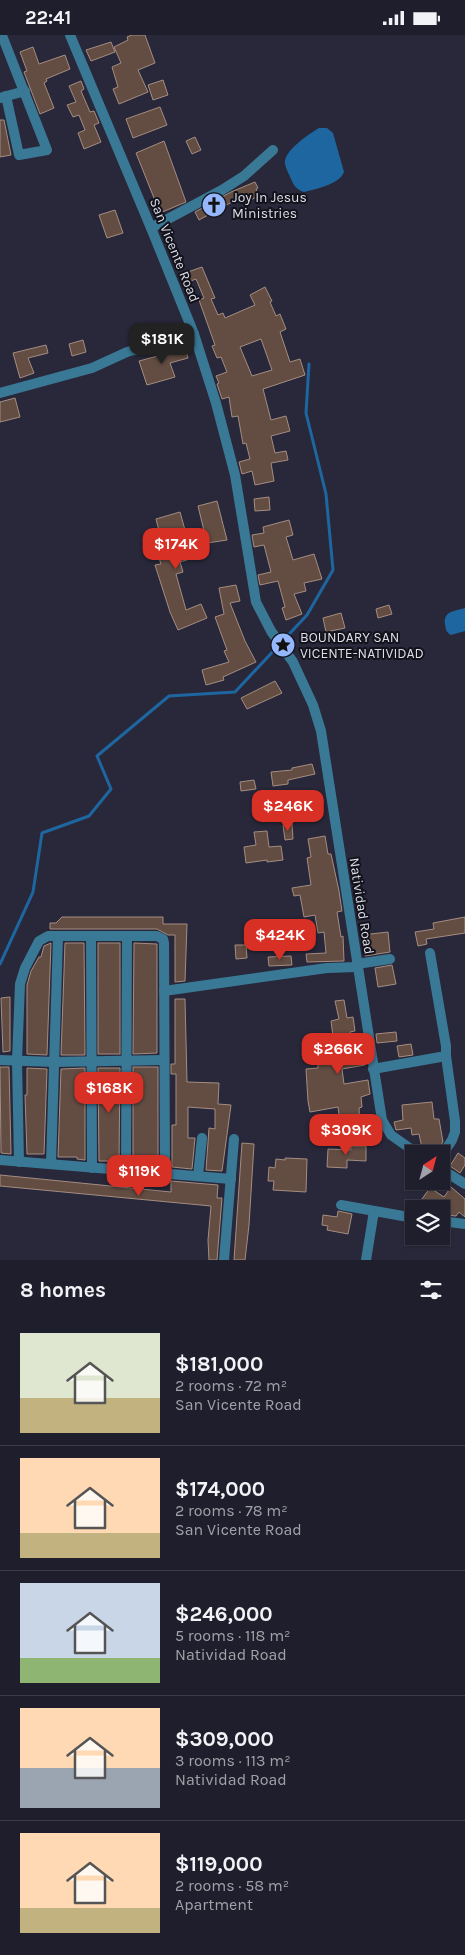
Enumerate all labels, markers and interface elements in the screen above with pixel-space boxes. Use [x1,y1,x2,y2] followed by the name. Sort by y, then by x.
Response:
[25,7,71,29] text: 22:41
[232,189,307,222] place label: Joy In Jesus Ministries
[201,192,227,218] church icon: Joy In Jesus Ministries
[146,196,203,305] street label: San Vicente Road
[127,323,197,365] pin: $181K
[140,329,184,348] text: $181K
[141,527,211,570] pin: $174K
[154,534,198,553] text: $174K
[300,629,424,662] place label: BOUNDARY SAN VICENTE-NATIVIDAD
[270,632,296,658] place icon: BOUNDARY SAN VICENTE-NATIVIDAD
[253,789,323,832] pin: $246K
[263,796,313,815] text: $246K
[345,856,378,956] street label: Natividad Road
[245,919,315,961] pin: $424K
[255,925,305,944] text: $424K
[303,1033,373,1075] pin: $266K
[313,1039,363,1058] text: $266K
[74,1071,144,1114] pin: $168K
[85,1078,133,1097] text: $168K
[311,1113,381,1156] pin: $309K
[320,1120,372,1139] text: $309K
[405,1145,450,1190] north arrow
[405,1145,450,1245] map controls
[104,1155,174,1197] pin: $119K
[118,1161,160,1180] text: $119K
[405,1200,450,1245] button: layers
[417,1276,445,1304] icon: filters
[20,1278,106,1302] text: 8 homes
[175,1352,263,1376] text: $181,000
[60,1353,120,1413] icon: home
[175,1376,287,1395] text: 2 rooms · 72 m²
[175,1395,302,1414] text: San Vicente Road
[175,1477,265,1501] text: $174,000
[60,1478,120,1538] icon: home
[175,1501,288,1520] text: 2 rooms · 78 m²
[175,1520,302,1539] text: San Vicente Road
[175,1602,273,1626] text: $246,000
[60,1603,120,1663] icon: home
[175,1626,291,1645] text: 5 rooms · 118 m²
[175,1645,287,1664] text: Natividad Road
[175,1727,274,1751] text: $309,000
[60,1728,120,1788] icon: home
[175,1751,291,1770] text: 3 rooms · 113 m²
[175,1770,287,1789] text: Natividad Road
[175,1852,262,1876] text: $119,000
[60,1853,120,1913] icon: home
[175,1876,289,1895] text: 2 rooms · 58 m²
[175,1895,253,1914] text: Apartment

